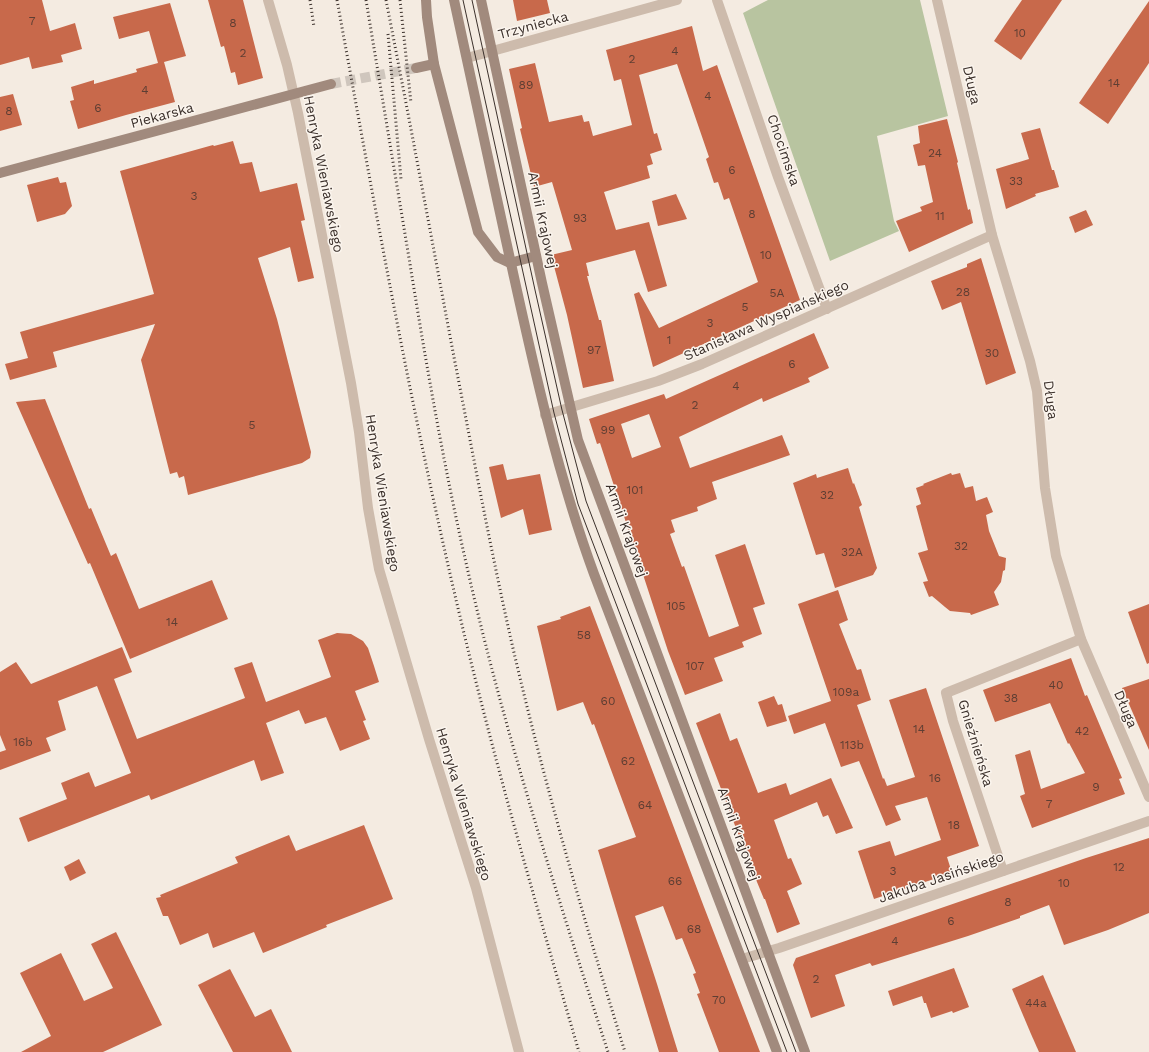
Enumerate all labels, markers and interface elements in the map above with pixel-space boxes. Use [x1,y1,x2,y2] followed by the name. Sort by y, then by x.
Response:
[496,8,570,42] street label: Trzyniecka
[29,14,36,28] house number: 7
[229,16,237,30] house number: 8
[1014,26,1026,40] house number: 10
[671,44,679,58] house number: 4
[240,46,247,60] house number: 2
[629,52,636,66] house number: 2
[960,64,984,106] street label: Długa
[1108,76,1120,90] house number: 14
[519,78,533,92] house number: 89
[141,83,149,97] house number: 4
[704,89,712,103] house number: 4
[301,94,347,254] street label: Henryka Wieniawskiego
[129,99,195,131] street label: Piekarska
[94,101,102,115] house number: 6
[5,104,13,118] house number: 8
[764,112,804,188] street label: Chocimska
[928,146,942,160] house number: 24
[728,163,736,177] house number: 6
[525,170,561,270] street label: Armii Krajowej
[1009,174,1023,188] house number: 33
[191,189,198,203] house number: 3
[748,207,756,221] house number: 8
[935,209,945,223] house number: 11
[573,211,587,225] house number: 93
[760,248,772,262] house number: 10
[681,276,851,364] street label: Stanisława Wyspiańskiego
[956,285,970,299] house number: 28
[770,286,785,300] house number: 5A
[742,300,749,314] house number: 5
[707,316,714,330] house number: 3
[667,333,671,347] house number: 1
[587,343,601,357] house number: 97
[985,346,999,360] house number: 30
[788,357,796,371] house number: 6
[732,379,740,393] house number: 4
[1041,380,1061,421] street label: Długa
[692,398,699,412] house number: 2
[363,413,403,573] street label: Henryka Wieniawskiego
[249,418,256,432] house number: 5
[601,423,615,437] house number: 99
[603,481,651,579] street label: Armii Krajowej
[627,483,643,497] house number: 101
[820,488,834,502] house number: 32
[954,539,968,553] house number: 32
[841,545,863,559] house number: 32A
[666,599,686,613] house number: 105
[166,615,178,629] house number: 14
[577,628,591,642] house number: 58
[686,659,705,673] house number: 107
[1049,678,1063,692] house number: 40
[833,685,859,699] house number: 109a
[1111,688,1141,730] street label: Długa
[1004,691,1018,705] house number: 38
[601,694,615,708] house number: 60
[955,697,997,789] street label: Gnieźnieńska
[913,722,925,736] house number: 14
[1075,724,1089,738] house number: 42
[433,725,495,883] street label: Henryka Wieniawskiego
[13,735,33,749] house number: 16b
[840,738,864,752] house number: 113b
[621,754,635,768] house number: 62
[929,771,941,785] house number: 16
[1092,780,1100,794] house number: 9
[715,785,763,883] street label: Armii Krajowej
[1046,797,1053,811] house number: 7
[638,798,652,812] house number: 64
[948,818,960,832] house number: 18
[876,848,1006,906] street label: Jakuba Jasińskiego
[1113,860,1125,874] house number: 12
[890,864,897,878] house number: 3
[668,874,682,888] house number: 66
[1058,876,1070,890] house number: 10
[1004,895,1012,909] house number: 8
[947,914,955,928] house number: 6
[687,922,701,936] house number: 68
[891,934,899,948] house number: 4
[813,972,820,986] house number: 2
[712,993,726,1007] house number: 70
[1025,996,1047,1010] house number: 44a

